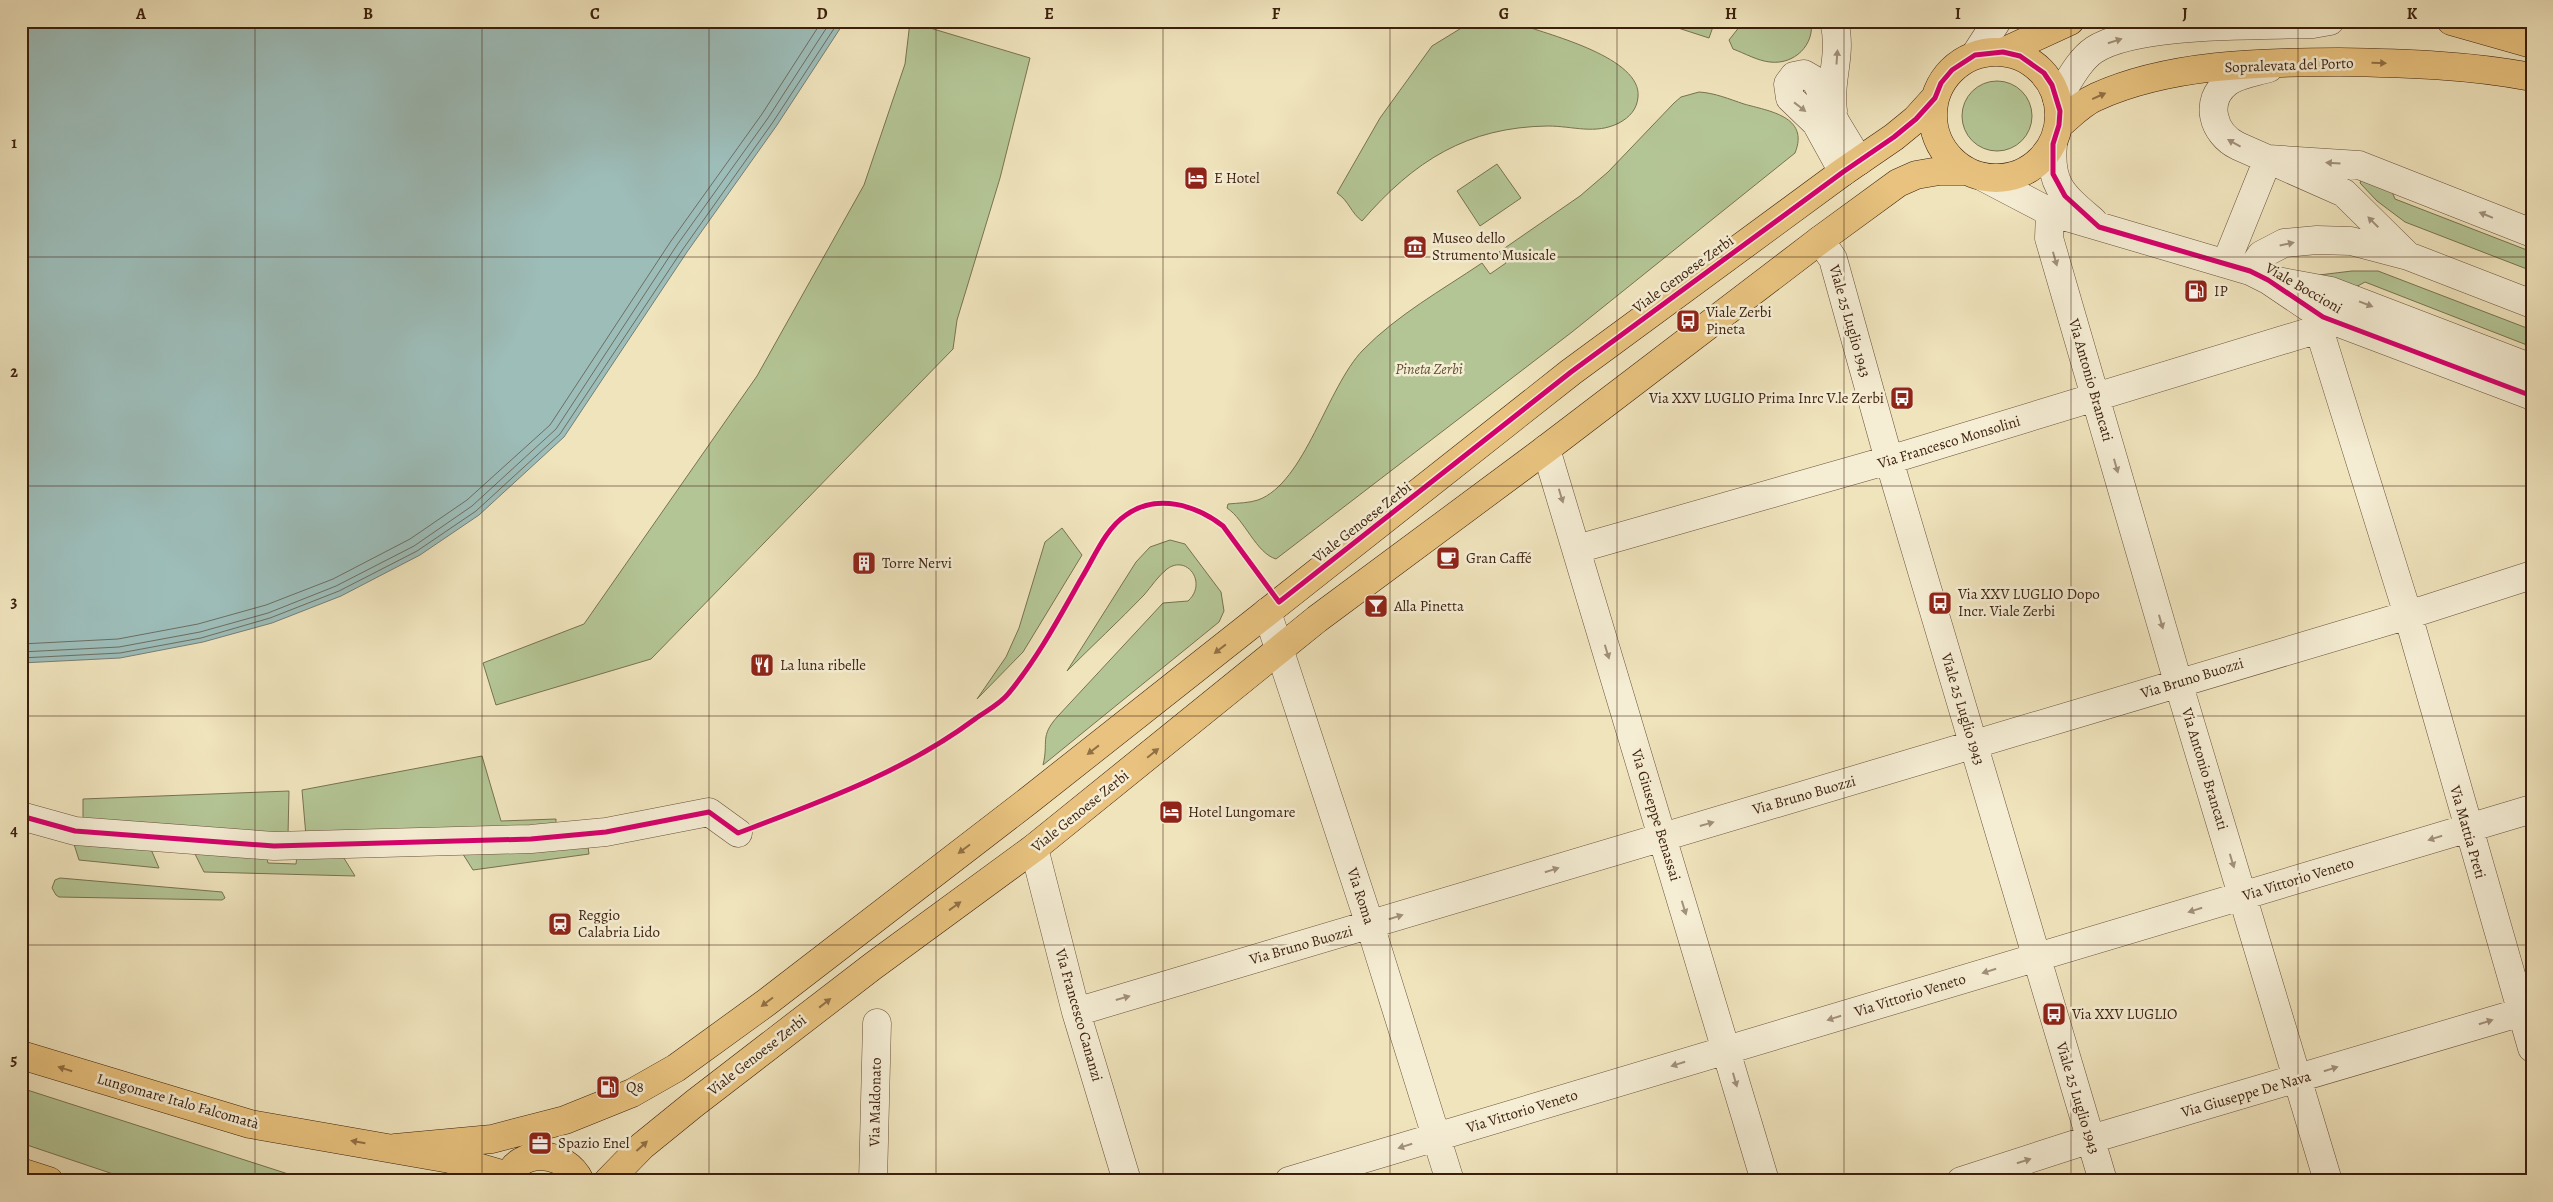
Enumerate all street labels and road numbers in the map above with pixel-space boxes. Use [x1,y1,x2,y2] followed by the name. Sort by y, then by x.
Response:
[2224,53,2354,77] street label: Sopralevata del Porto
[1628,231,1738,318] street label: Viale Genoese Zerbi
[2261,257,2346,318] street label: Viale Boccioni
[1824,261,1876,380] street label: Viale 25 Luglio 1943
[2064,315,2118,444] street label: Via Antonio Brancati
[1874,411,2023,474] street label: Via Francesco Monsolini
[1308,477,1416,568] street label: Viale Genoese Zerbi
[1936,650,1990,768] street label: Viale 25 Luglio 1943
[2137,653,2246,703] street label: Via Bruno Buozzi
[2177,705,2233,833] street label: Via Antonio Brancati
[1626,746,1686,883] street label: Via Giuseppe Benassai
[1026,765,1133,857] street label: Viale Genoese Zerbi
[1749,771,1858,820] street label: Via Bruno Buozzi
[2445,782,2491,881] street label: Via Mattia Preti
[2239,853,2356,906] street label: Via Vittorio Veneto
[1342,864,1380,927] street label: Via Roma
[1246,921,1355,970] street label: Via Bruno Buozzi
[1050,945,1108,1084] street label: Via Francesco Cananzi
[1851,969,1968,1022] street label: Via Vittorio Veneto
[703,1010,811,1101] street label: Viale Genoese Zerbi
[2051,1039,2105,1157] street label: Viale 25 Luglio 1943
[864,1057,886,1148] street label: Via Maldonato
[2178,1066,2313,1122] street label: Via Giuseppe De Nava
[95,1068,261,1134] street label: Lungomare Italo Falcomatà
[1463,1085,1580,1138] street label: Via Vittorio Veneto

